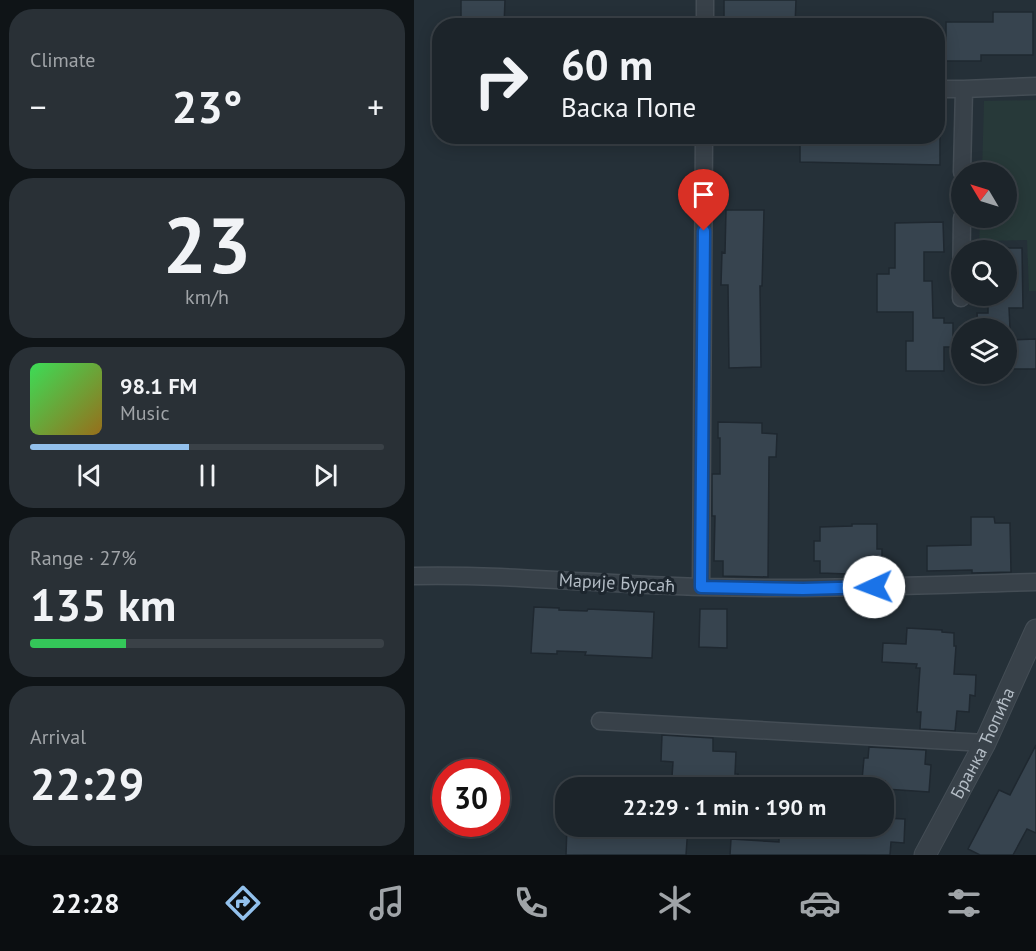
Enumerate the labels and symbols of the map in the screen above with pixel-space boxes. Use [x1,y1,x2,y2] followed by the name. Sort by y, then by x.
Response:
[951,162,1017,228] north arrow
[678,169,729,231] pin
[842,555,906,619] position arrow
[558,568,676,597] street label: Марије Бурсаћ
[945,684,1020,803] street label: Бранка Ћопића
[432,759,510,837] speed limit sign: 30

